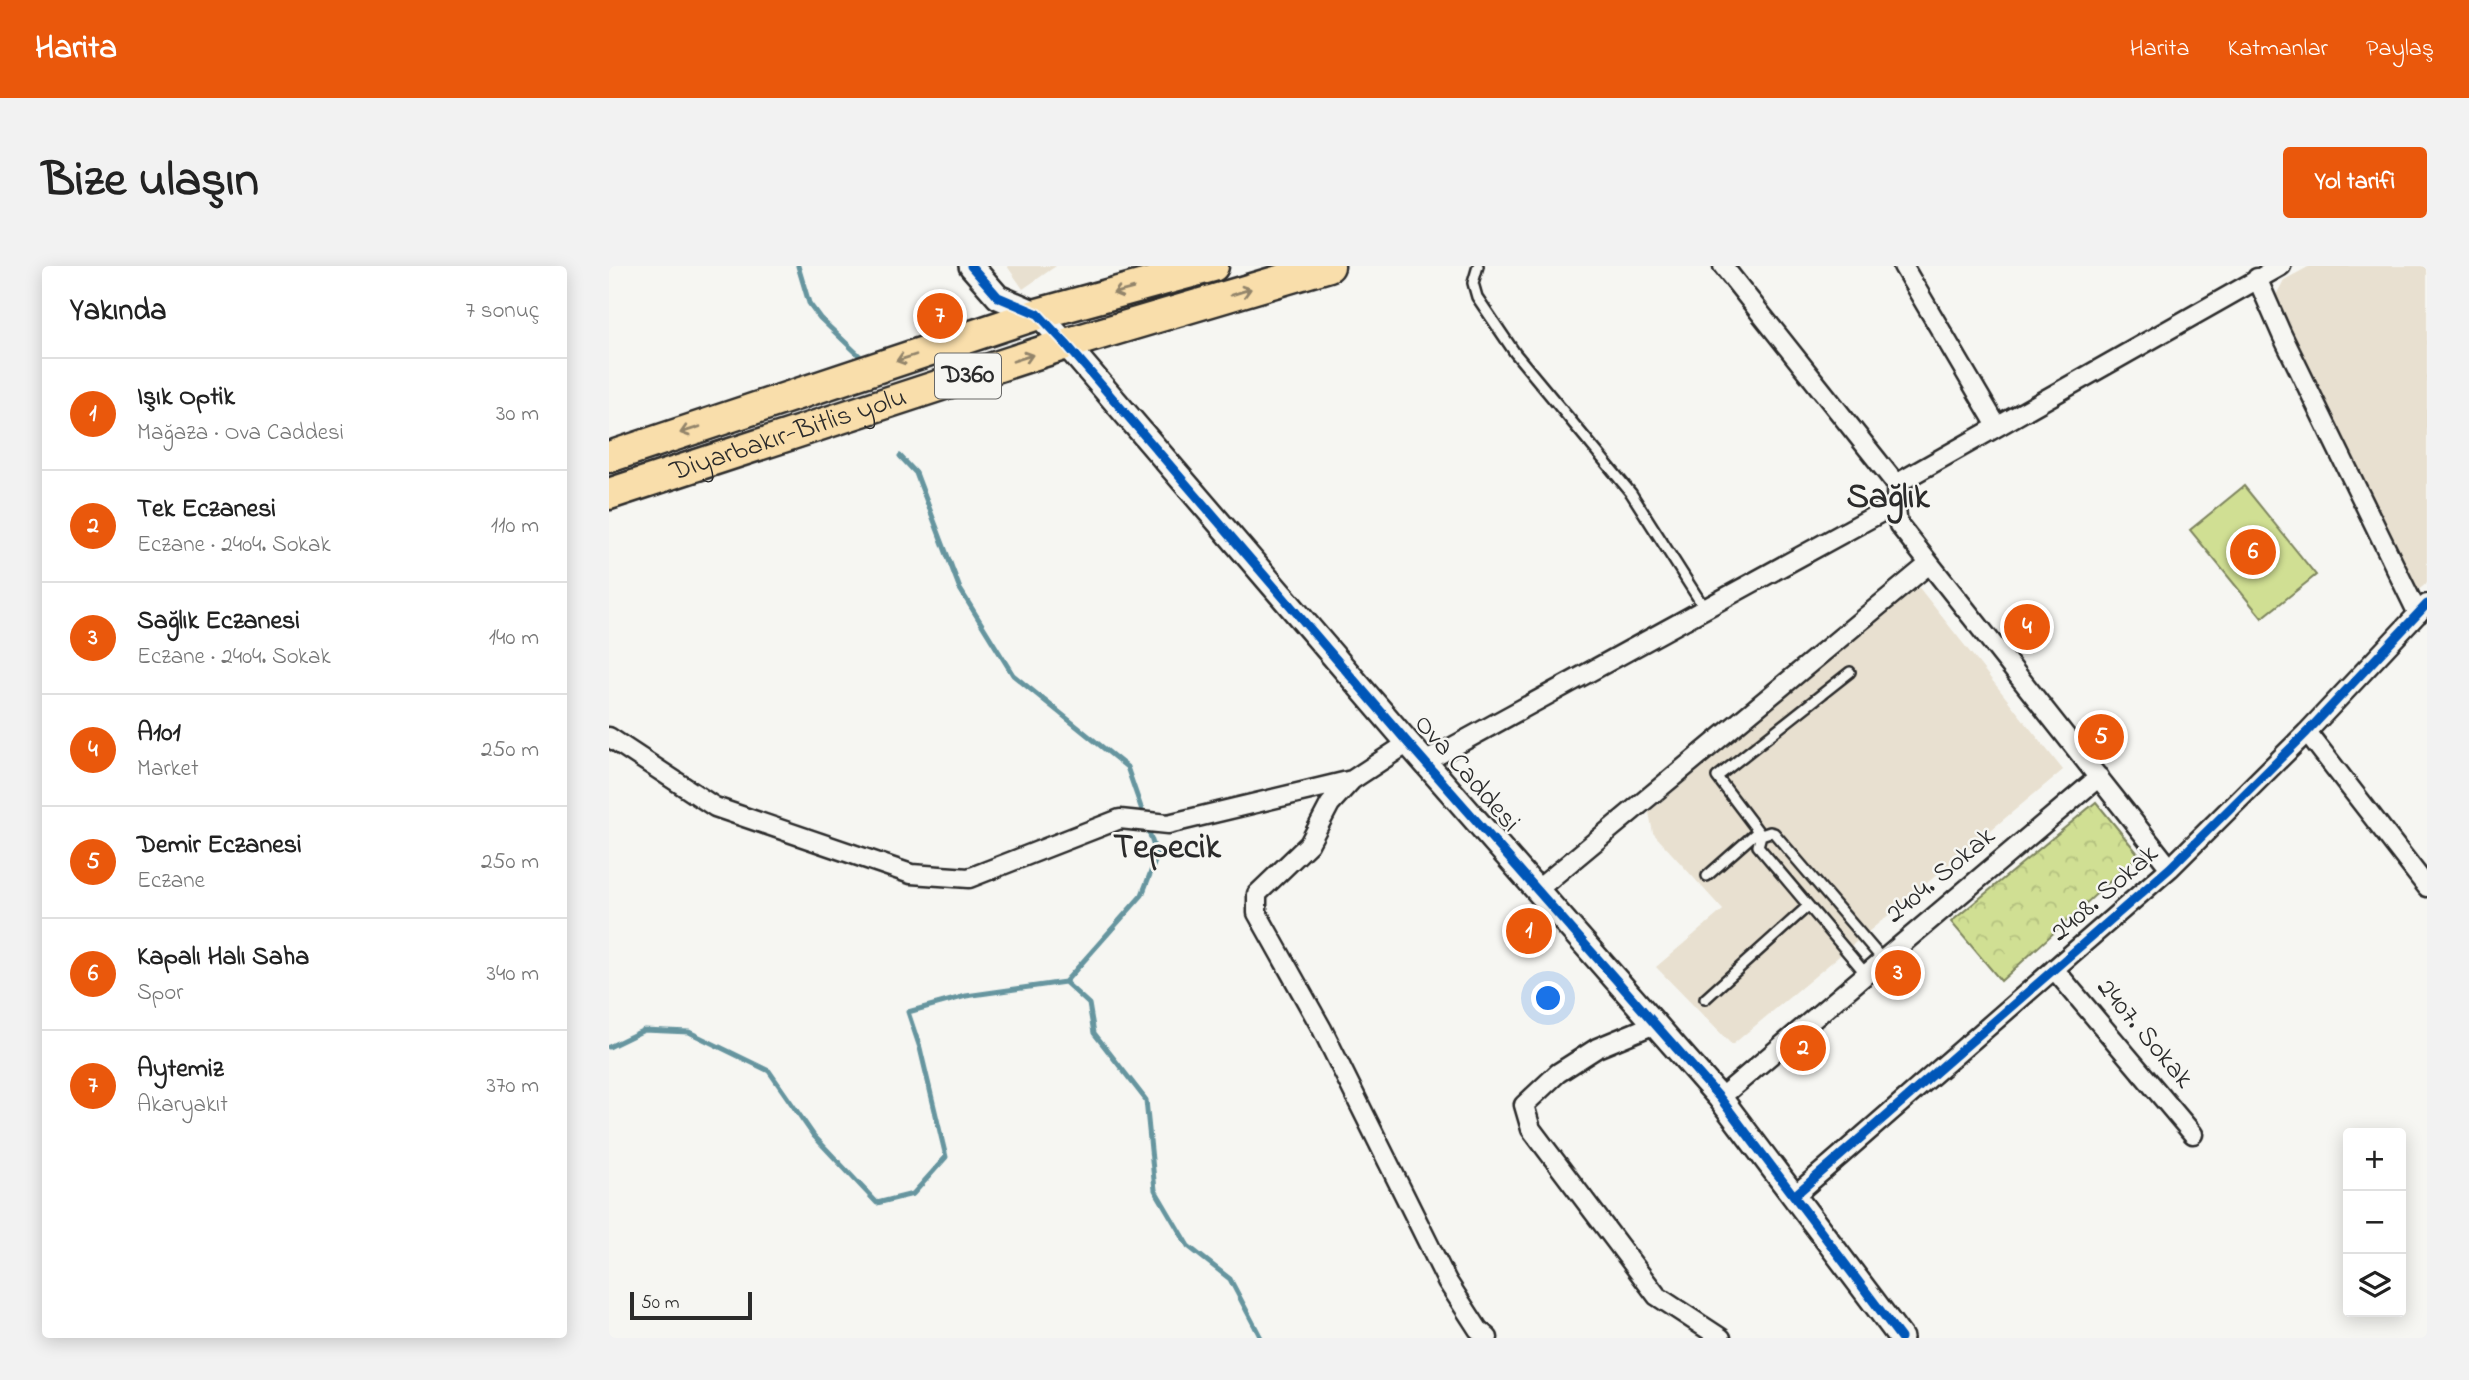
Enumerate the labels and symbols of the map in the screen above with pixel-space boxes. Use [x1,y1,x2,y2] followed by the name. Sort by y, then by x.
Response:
[1112,285,1134,298] one-way arrow
[1230,285,1252,298] one-way arrow
[917,290,963,342] pin: 7
[1012,351,1034,364] one-way arrow
[895,352,917,365] one-way arrow
[935,354,1001,398] road number: D360
[664,377,912,493] street label: Diyarbakır-Bitlis yolu
[680,425,702,437] one-way arrow
[1846,473,1930,524] district label: Sağlık
[2230,526,2276,578] pin: 6
[2004,601,2050,653] pin: 4
[1403,706,1529,842] street label: Ova Caddesi
[2078,711,2124,763] pin: 5
[1877,817,2006,934] street label: 2404. Sokak
[1113,823,1221,874] district label: Tepecik
[2042,835,2169,953] street label: 2408. Sokak
[1506,905,1552,957] pin: 1
[1875,947,1921,999] pin: 3
[2086,970,2203,1099] street label: 2407. Sokak
[1531,981,1565,1015] your location
[1780,1022,1826,1074] pin: 2
[630,1289,753,1321] scale bar

